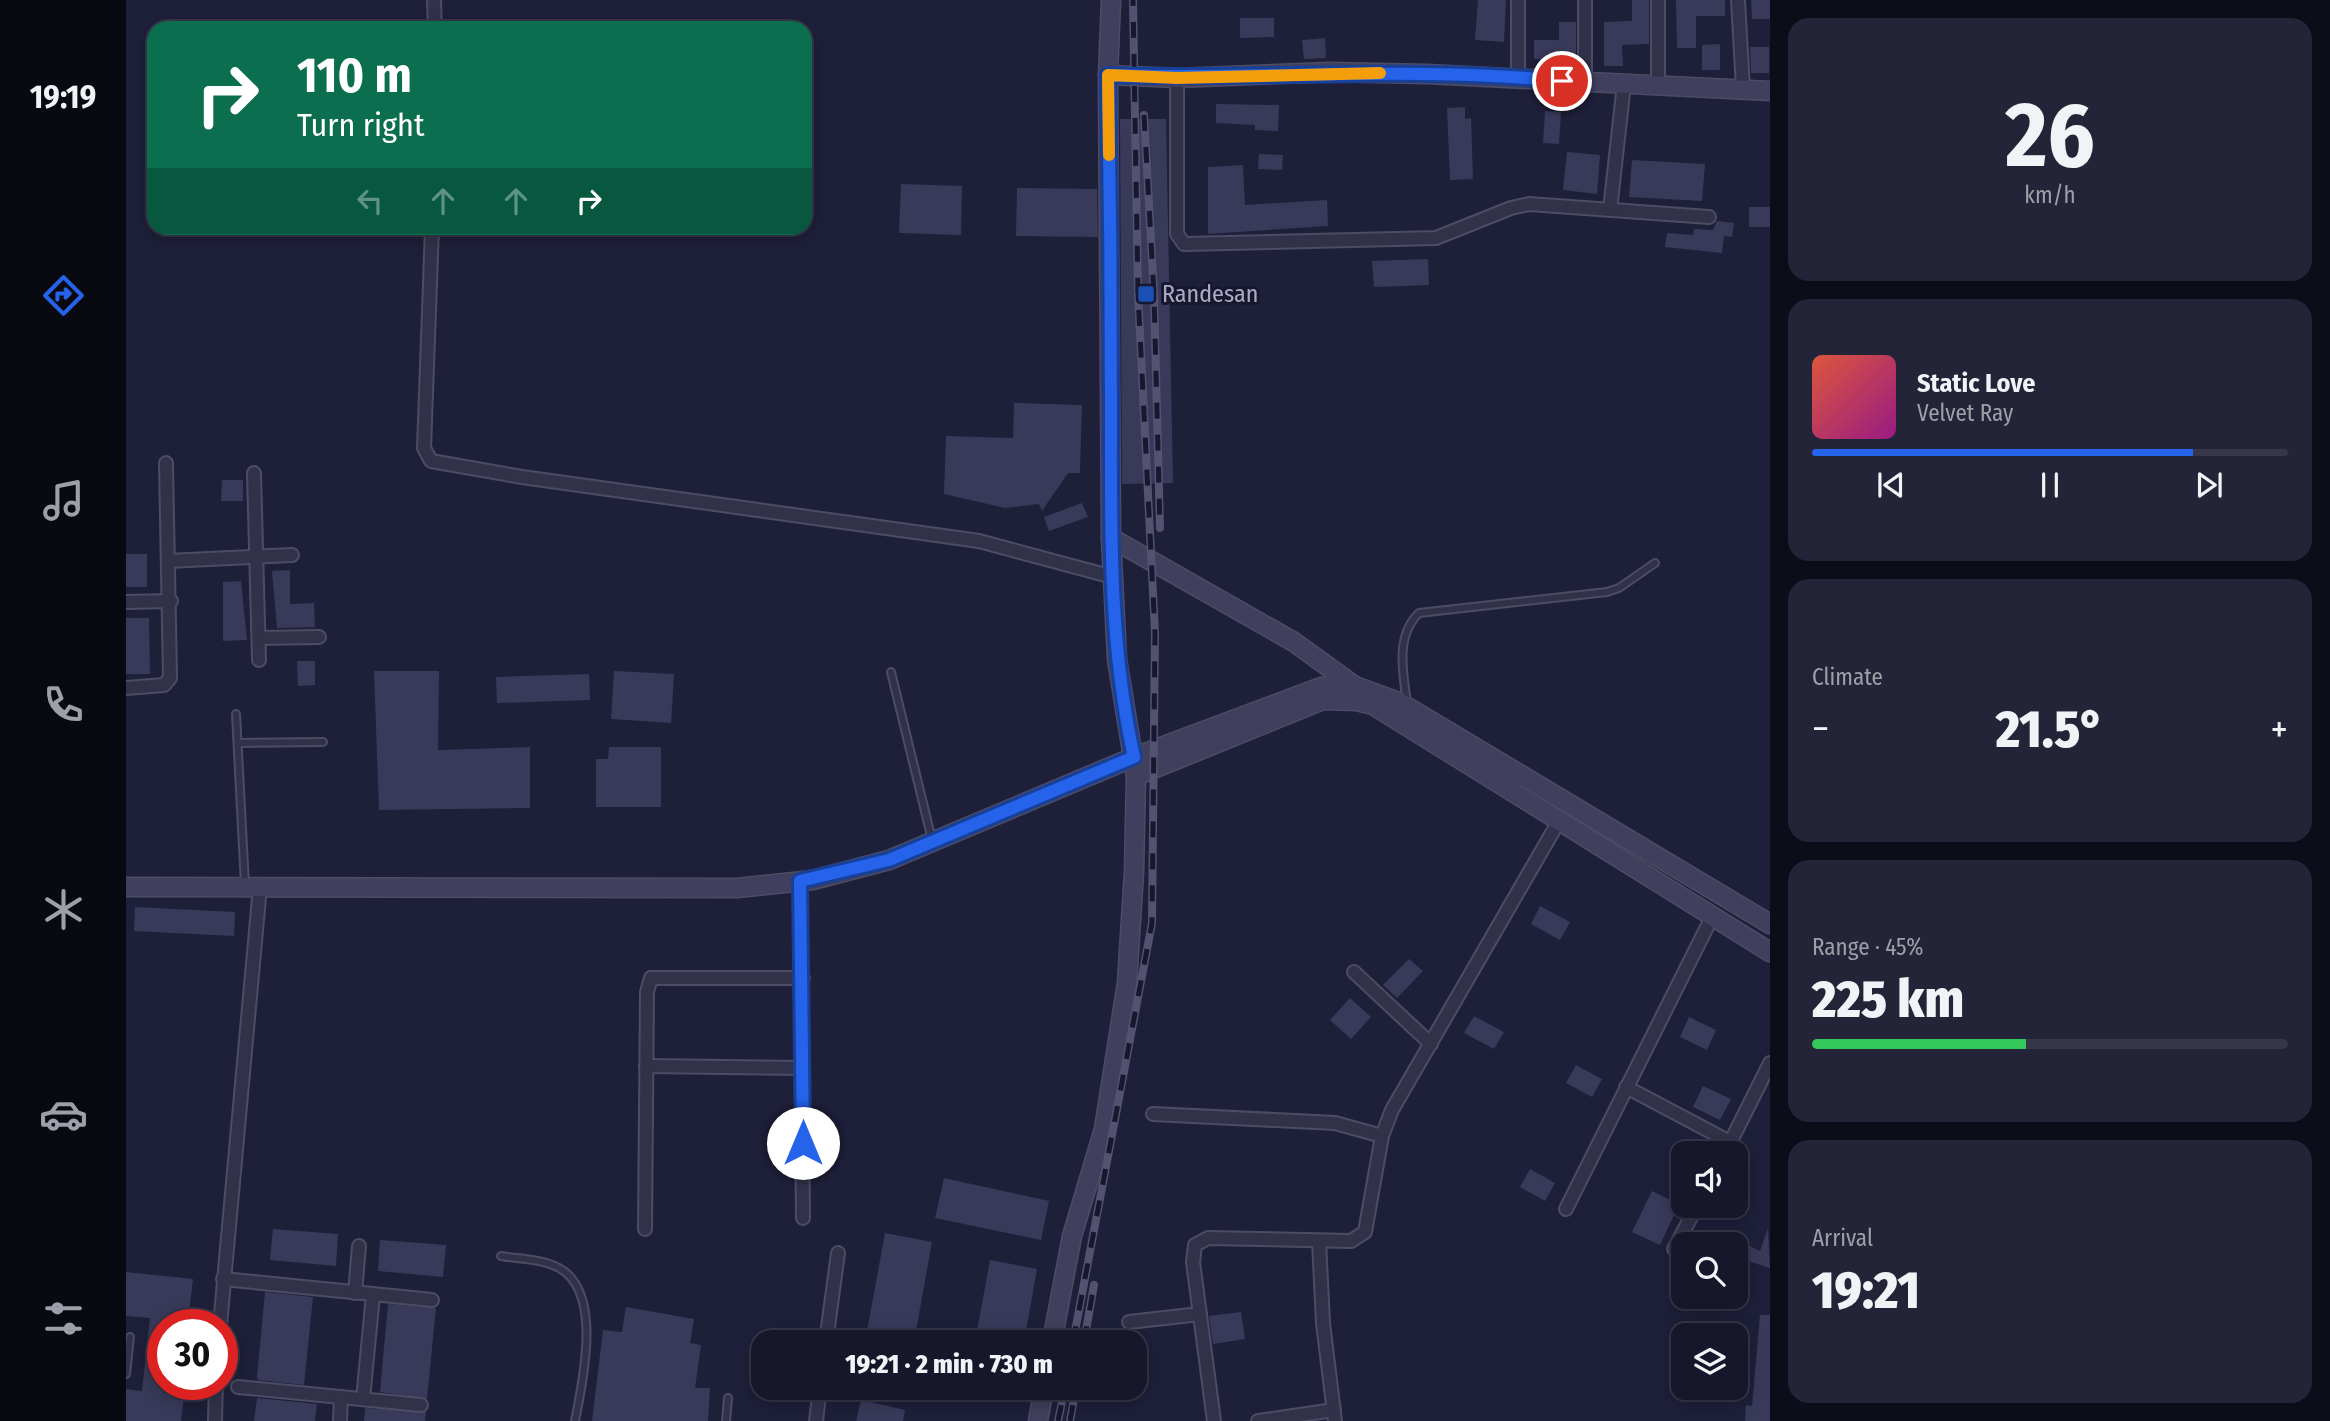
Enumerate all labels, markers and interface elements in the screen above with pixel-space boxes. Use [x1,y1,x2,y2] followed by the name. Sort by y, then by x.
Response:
[297,46,412,105] text: 110 m
[182,49,273,140] icon: right
[1532,51,1592,111] pin
[1543,62,1581,100] icon: arrive
[30,78,96,116] text: 19:19
[2005,81,2095,190] text: 26
[297,106,424,144] text: Turn right
[2024,181,2076,209] text: km/h
[351,182,389,220] icon: left
[424,182,462,220] icon: ahead
[497,182,535,220] icon: ahead
[570,182,608,220] icon: right
[39,271,88,320] icon: directions
[1162,280,1258,308] place label: Randesan
[1136,284,1156,304] marker: Randesan
[1917,368,2035,399] text: Static Love
[1917,399,2013,427] text: Velvet Ray
[1872,466,1910,504] icon: previous
[2031,466,2069,504] icon: pause
[2190,466,2228,504] icon: next
[39,476,88,525] icon: music
[1812,663,1883,691] text: Climate
[39,680,88,729] icon: phone
[1996,698,2104,761] text: 21.5°
[1812,706,1829,752] text: −
[2271,706,2288,752] text: +
[39,885,88,934] icon: climate
[1812,933,1923,961] text: Range · 45%
[1812,968,1964,1031] text: 225 km
[39,1090,88,1139] icon: car
[766,1106,840,1180] position arrow
[1671,1141,1748,1400] map controls
[1671,1141,1748,1218] button: sound
[1812,1224,1873,1252] text: Arrival
[1671,1232,1748,1309] button: search
[1812,1259,1920,1322] text: 19:21
[39,1294,88,1343] icon: filters
[147,1309,238,1400] speed limit sign: 30
[1671,1323,1748,1400] button: layers
[845,1349,1053,1380] text: 19:21 · 2 min · 730 m

